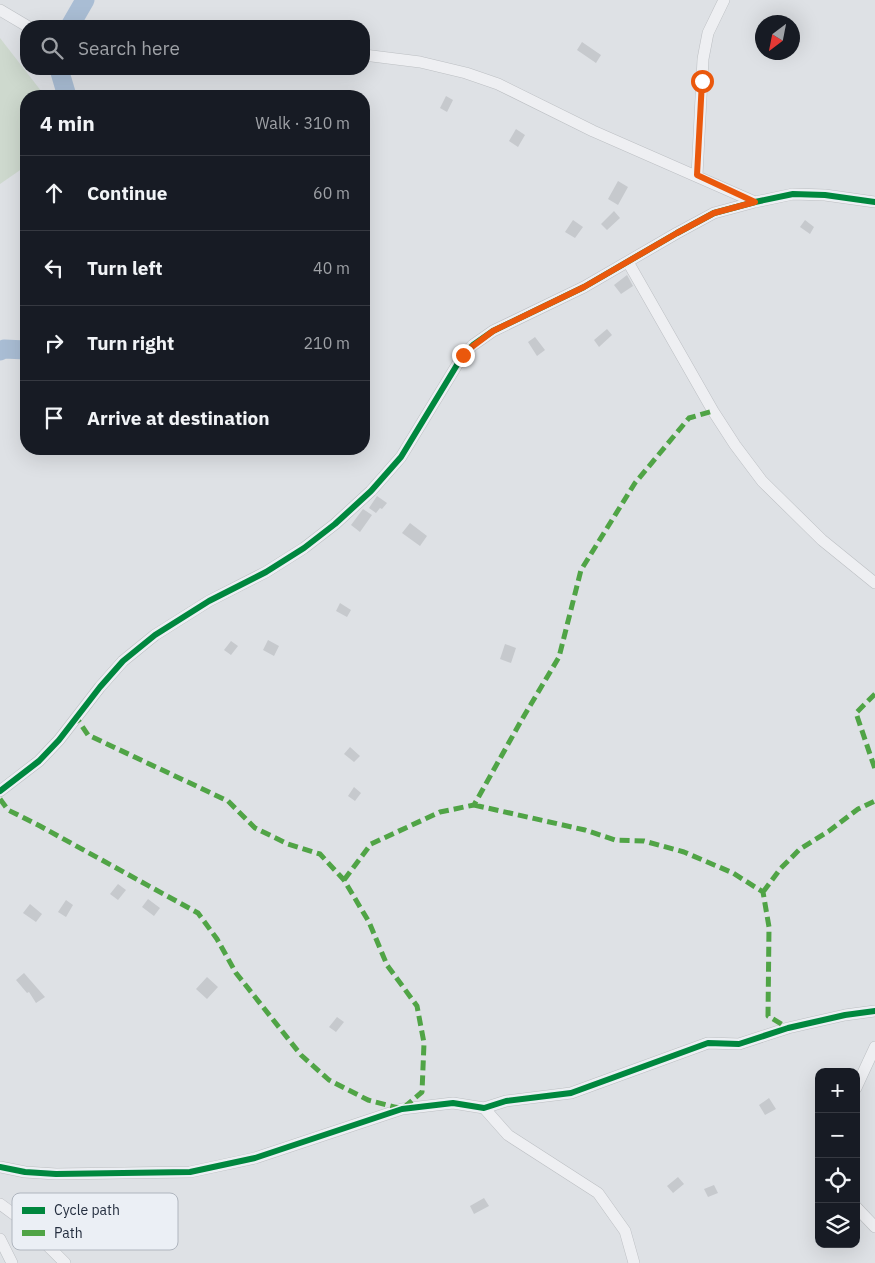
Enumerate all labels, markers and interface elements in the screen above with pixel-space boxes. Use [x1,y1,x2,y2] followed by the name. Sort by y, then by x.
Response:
[755,15,800,60] north arrow
[20,20,370,75] search box
[38,34,66,62] icon: search
[78,36,180,60] text: Search here
[691,70,714,93] route start
[40,109,95,137] text: 4 min
[255,113,350,133] text: Walk · 310 m
[40,179,68,207] icon: ahead
[87,181,167,205] text: Continue
[313,183,350,203] text: 60 m
[40,254,68,282] icon: left
[87,256,163,280] text: Turn left
[313,258,350,278] text: 40 m
[40,329,68,357] icon: right
[87,331,174,355] text: Turn right
[303,333,350,353] text: 210 m
[452,344,475,367] route end
[40,404,68,432] icon: arrive
[87,406,270,430] text: Arrive at destination
[815,1068,860,1248] map controls
[815,1068,860,1113] button: +
[815,1113,860,1158] button: −
[815,1158,860,1203] button: locate
[12,1193,178,1250] legend
[54,1201,120,1219] text: Cycle path
[815,1203,860,1248] button: layers
[54,1224,83,1242] text: Path

